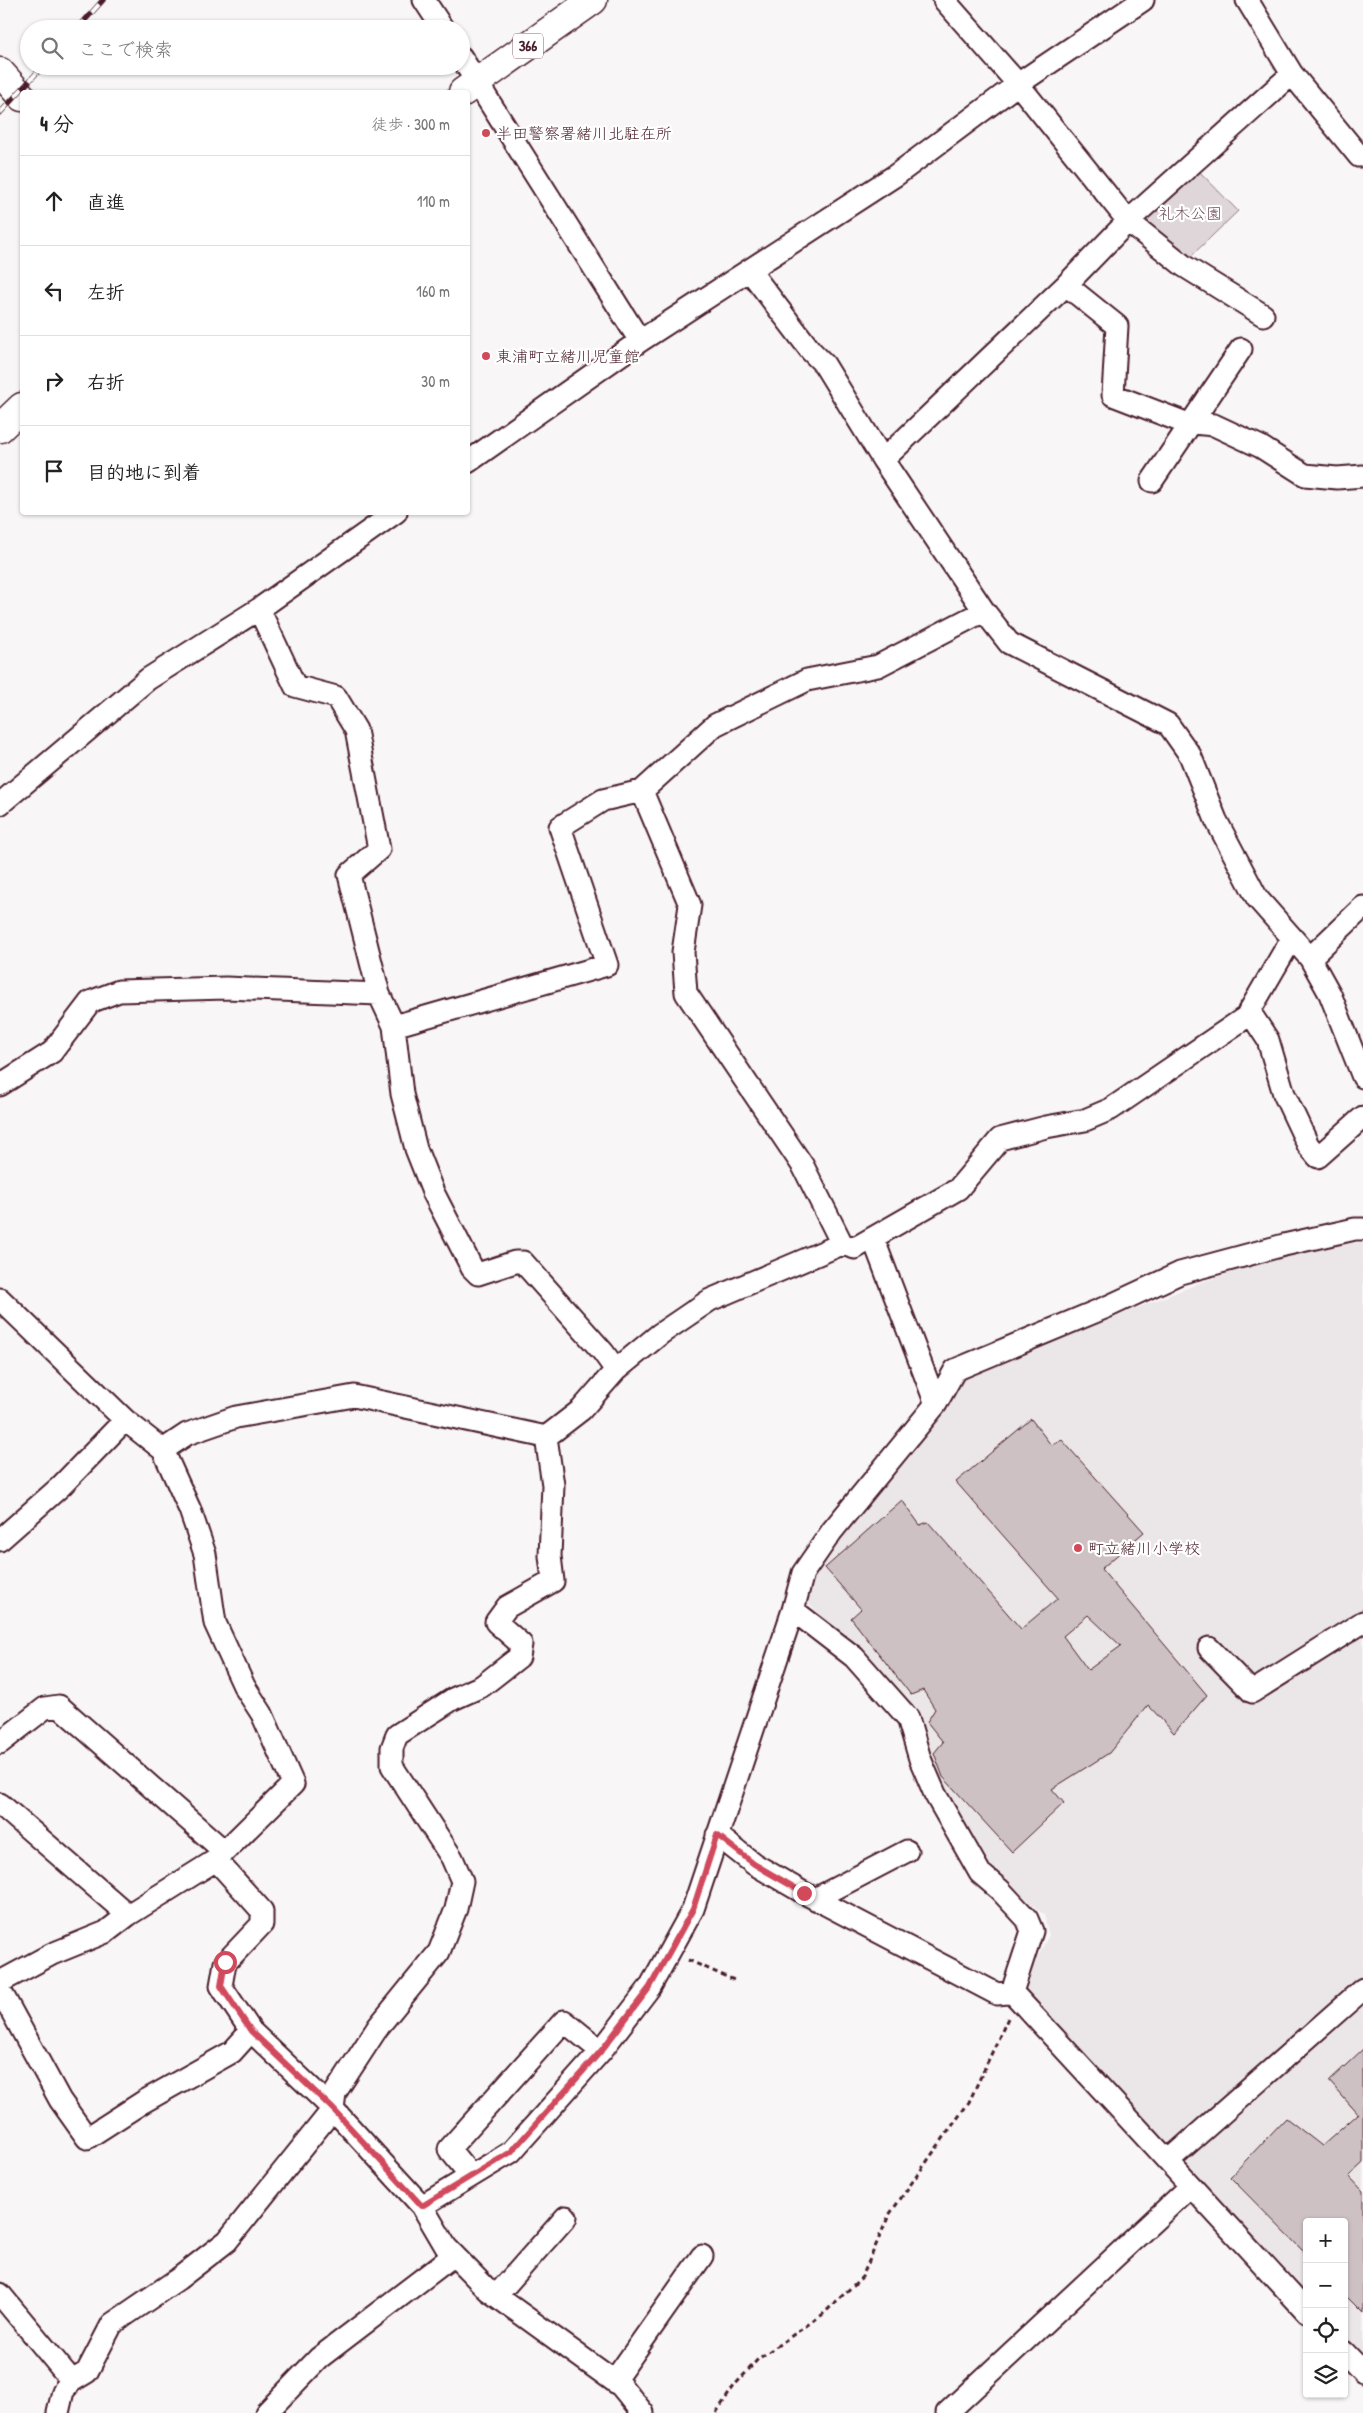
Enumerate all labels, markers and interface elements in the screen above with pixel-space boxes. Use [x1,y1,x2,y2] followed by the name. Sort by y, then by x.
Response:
[20,20,470,75] search box
[38,34,66,62] icon: search
[513,34,543,58] road number: 366
[78,36,173,62] text: ここで検索
[40,109,74,138] text: 4 分
[371,113,450,135] text: 徒歩 · 300 m
[496,122,672,144] place label: 半田警察署緒川北駐在所
[480,127,492,139] marker: 半田警察署緒川北駐在所
[40,187,68,215] icon: ahead
[87,189,125,215] text: 直進
[417,190,450,212] text: 110 m
[1158,202,1222,224] park label: 礼木公園
[40,277,68,305] icon: left
[87,279,125,305] text: 左折
[416,280,450,302] text: 160 m
[496,345,640,367] place label: 東浦町立緒川児童館
[480,350,492,362] marker: 東浦町立緒川児童館
[40,367,68,395] icon: right
[87,369,125,395] text: 右折
[421,370,450,392] text: 30 m
[40,457,68,485] icon: arrive
[87,459,201,485] text: 目的地に到着
[1088,1537,1200,1559] place label: 町立緒川小学校
[1072,1542,1084,1554] marker: 町立緒川小学校
[793,1882,816,1905] route end
[214,1951,237,1974] route start
[1303,2218,1348,2398] map controls
[1303,2218,1348,2263] button: +
[1303,2263,1348,2308] button: −
[1303,2308,1348,2353] button: locate
[1303,2353,1348,2398] button: layers

